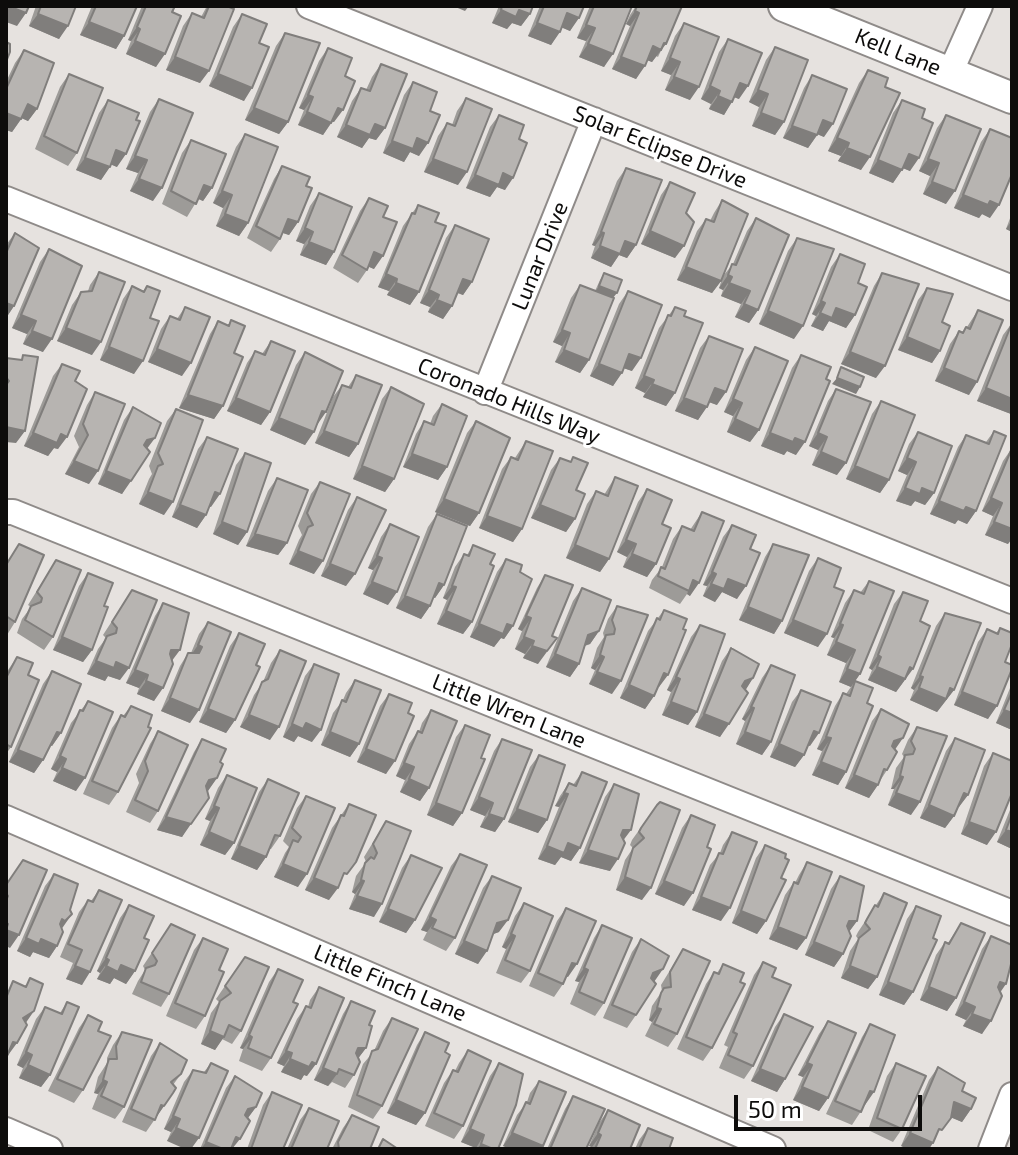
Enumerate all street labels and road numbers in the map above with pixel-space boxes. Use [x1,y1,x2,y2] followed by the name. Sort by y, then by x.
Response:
[851,23,945,81] street label: Kell Lane
[569,100,751,194] street label: Solar Eclipse Drive
[506,198,574,314] street label: Lunar Drive
[414,352,604,450] street label: Coronado Hills Way
[428,668,590,754] street label: Little Wren Lane
[310,939,470,1027] street label: Little Finch Lane

